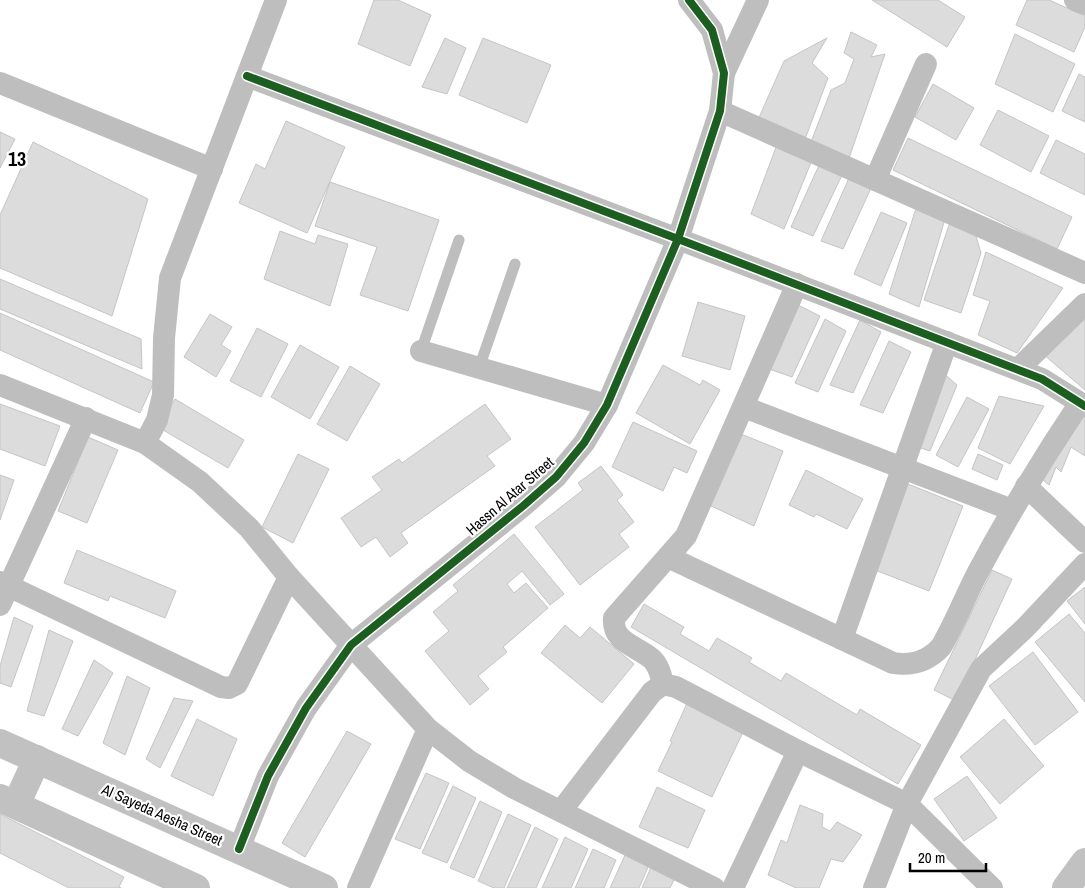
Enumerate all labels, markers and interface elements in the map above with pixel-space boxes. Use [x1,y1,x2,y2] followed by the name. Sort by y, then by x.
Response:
[8,145,26,172] district label: 13
[461,451,559,540] street label: Hassn Al Atar Street
[98,778,226,851] street label: Al Sayeda Aesha Street
[910,840,986,872] scale bar
[918,847,945,868] text: 20 m

